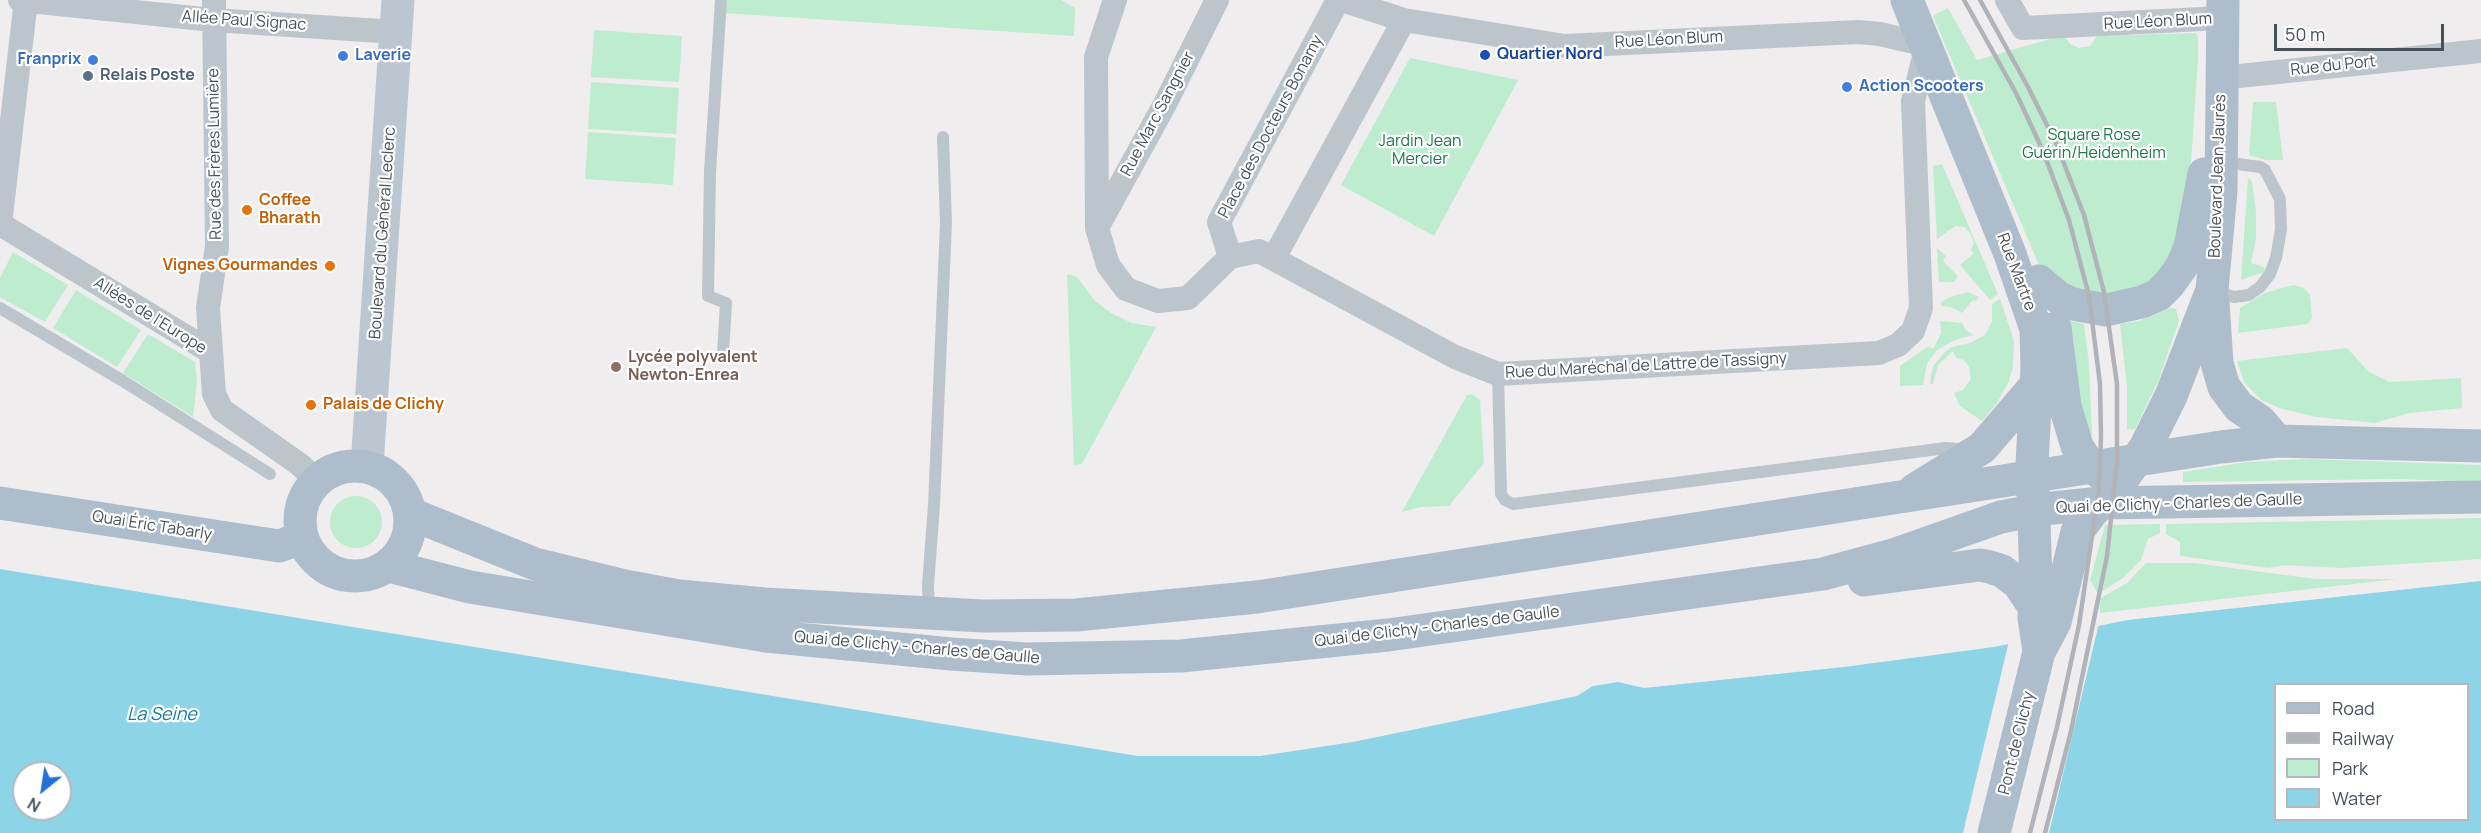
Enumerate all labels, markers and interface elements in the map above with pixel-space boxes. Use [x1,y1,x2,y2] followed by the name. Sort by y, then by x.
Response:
[181,7,307,35] street label: Allée Paul Signac
[2103,10,2213,34] street label: Rue Léon Blum
[2277,12,2446,50] scale bar
[2285,22,2325,46] text: 50 m
[1614,28,1724,52] street label: Rue Léon Blum
[1215,32,1327,222] street label: Place des Docteurs Bonamy
[1497,45,1603,65] place label: Quartier Nord
[355,46,411,66] place label: Laverie
[1117,48,1199,180] street label: Rue Marc Sangnier
[1478,48,1492,62] marker: Quartier Nord
[336,49,350,63] marker: Laverie
[18,50,81,70] place label: Franprix
[2289,52,2377,80] street label: Rue du Port
[86,53,100,67] marker: Franprix
[100,66,195,86] place label: Relais Poste
[204,68,226,240] street label: Rue des Frères Lumière
[81,69,95,83] marker: Relais Poste
[1859,77,1984,97] place label: Action Scooters
[1840,80,1854,94] marker: Action Scooters
[2206,94,2230,258] street label: Boulevard Jean Jaurès
[366,126,400,340] street label: Boulevard du Général Leclerc
[2022,126,2166,164] park label: Square Rose Guérin/Heidenheim
[1379,132,1461,170] park label: Jardin Jean Mercier
[259,191,321,229] place label: Coffee Bharath
[240,203,254,217] marker: Coffee Bharath
[1992,230,2040,314] street label: Rue Martre
[163,256,318,276] place label: Vignes Gourmandes
[323,259,337,273] marker: Vignes Gourmandes
[90,274,210,358] street label: Allées de l'Europe
[628,348,758,386] place label: Lycée polyvalent Newton-Enrea
[1505,349,1787,383] street label: Rue du Maréchal de Lattre de Tassigny
[609,360,623,374] marker: Lycée polyvalent Newton-Enrea
[323,395,444,415] place label: Palais de Clichy
[304,398,318,412] marker: Palais de Clichy
[2055,490,2303,518] street label: Quai de Clichy - Charles de Gaulle
[91,507,213,545] street label: Quai Éric Tabarly
[1313,602,1561,652] street label: Quai de Clichy - Charles de Gaulle
[793,628,1041,668] street label: Quai de Clichy - Charles de Gaulle
[2274,683,2469,821] legend
[1995,689,2039,797] street label: Pont de Clichy
[2332,696,2375,720] text: Road
[127,704,197,726] water label: La Seine
[2332,726,2394,750] text: Railway
[2332,756,2368,780] text: Park
[12,761,72,821] north arrow
[2332,786,2382,810] text: Water
[24,792,44,817] text: N

